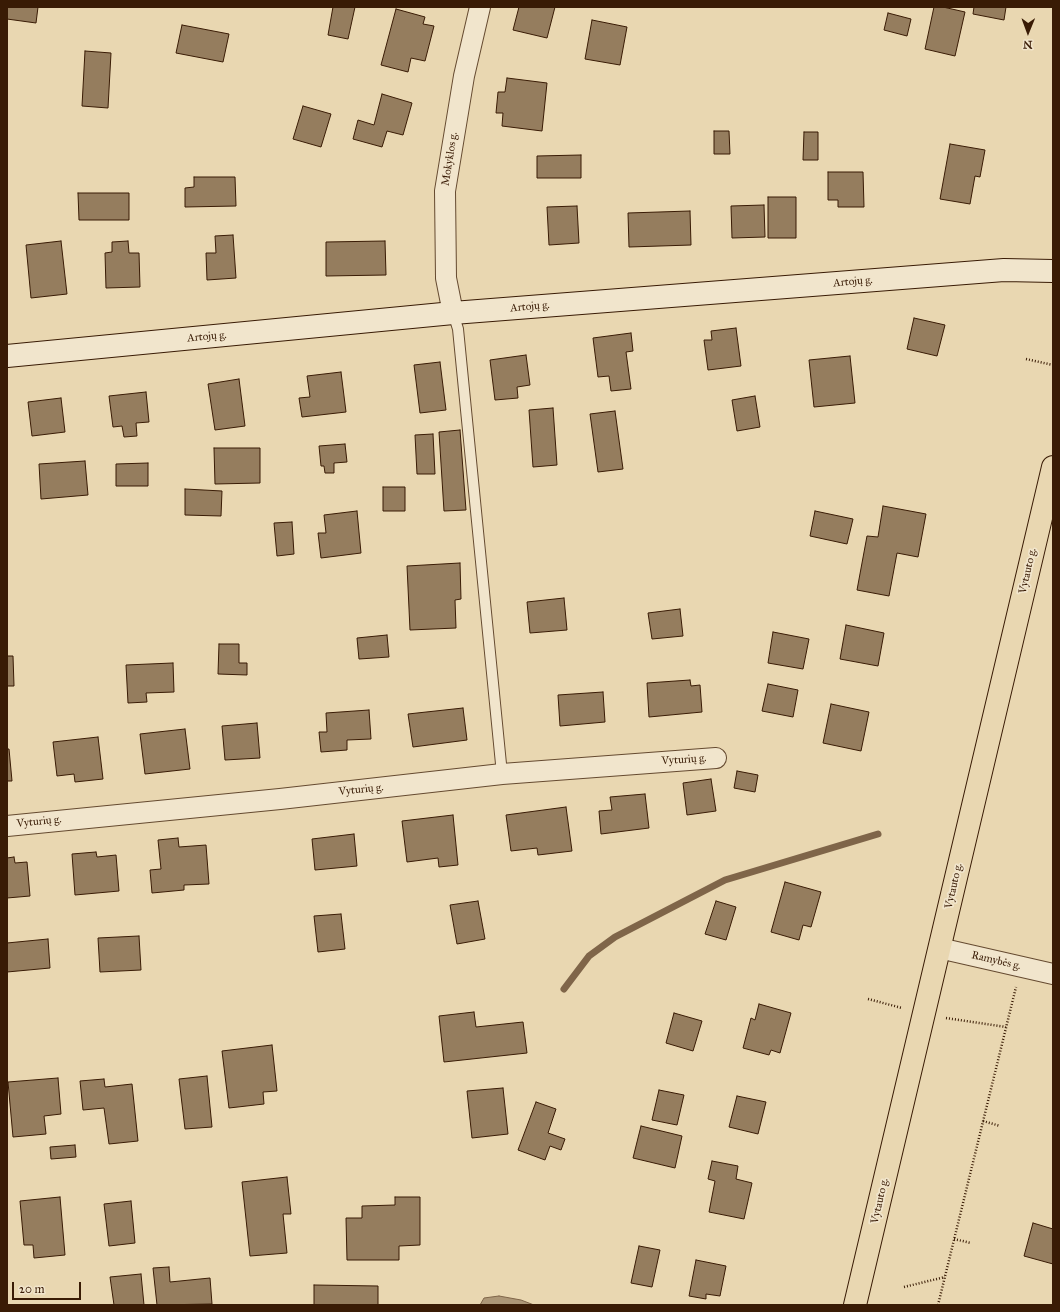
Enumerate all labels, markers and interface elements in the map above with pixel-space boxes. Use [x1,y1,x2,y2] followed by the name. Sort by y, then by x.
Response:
[1008,12,1048,52] north arrow
[1023,38,1033,51] text: N
[439,131,461,187] street label: Mokyklos g.
[833,274,873,290] street label: Artojų g.
[510,299,550,315] street label: Artojų g.
[187,329,227,345] street label: Artojų g.
[1016,547,1040,595] street label: Vytauto g.
[661,752,707,768] street label: Vyturių g.
[338,781,384,799] street label: Vyturių g.
[16,813,62,831] street label: Vyturių g.
[942,862,966,910] street label: Vytauto g.
[970,949,1022,973] street label: Ramybės g.
[868,1177,892,1225] street label: Vytauto g.
[14,1274,83,1300] scale bar
[19,1282,45,1296] text: 20 m

